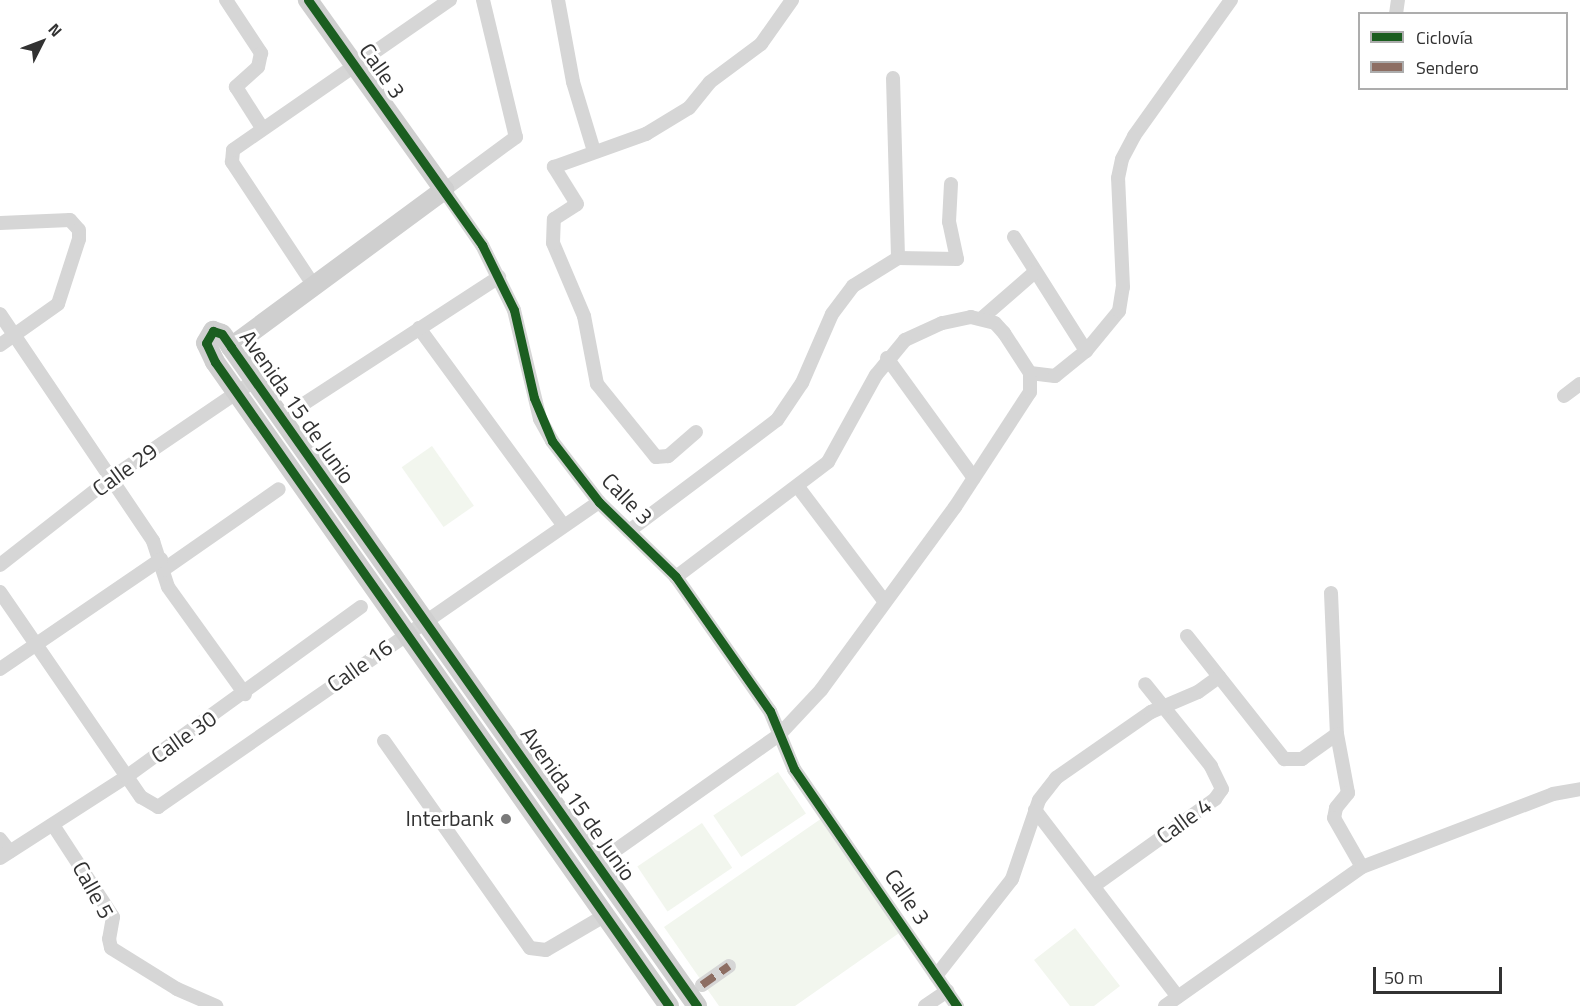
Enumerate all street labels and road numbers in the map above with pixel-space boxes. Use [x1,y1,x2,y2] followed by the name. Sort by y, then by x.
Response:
[354,38,410,104] street label: Calle 3
[234,325,360,489] street label: Avenida 15 de Junio
[87,438,163,502] street label: Calle 29
[596,468,658,530] street label: Calle 3
[322,634,398,698] street label: Calle 16
[146,705,222,769] street label: Calle 30
[515,722,641,886] street label: Avenida 15 de Junio
[1151,792,1217,850] street label: Calle 4
[67,857,119,923] street label: Calle 5
[879,864,935,930] street label: Calle 3

